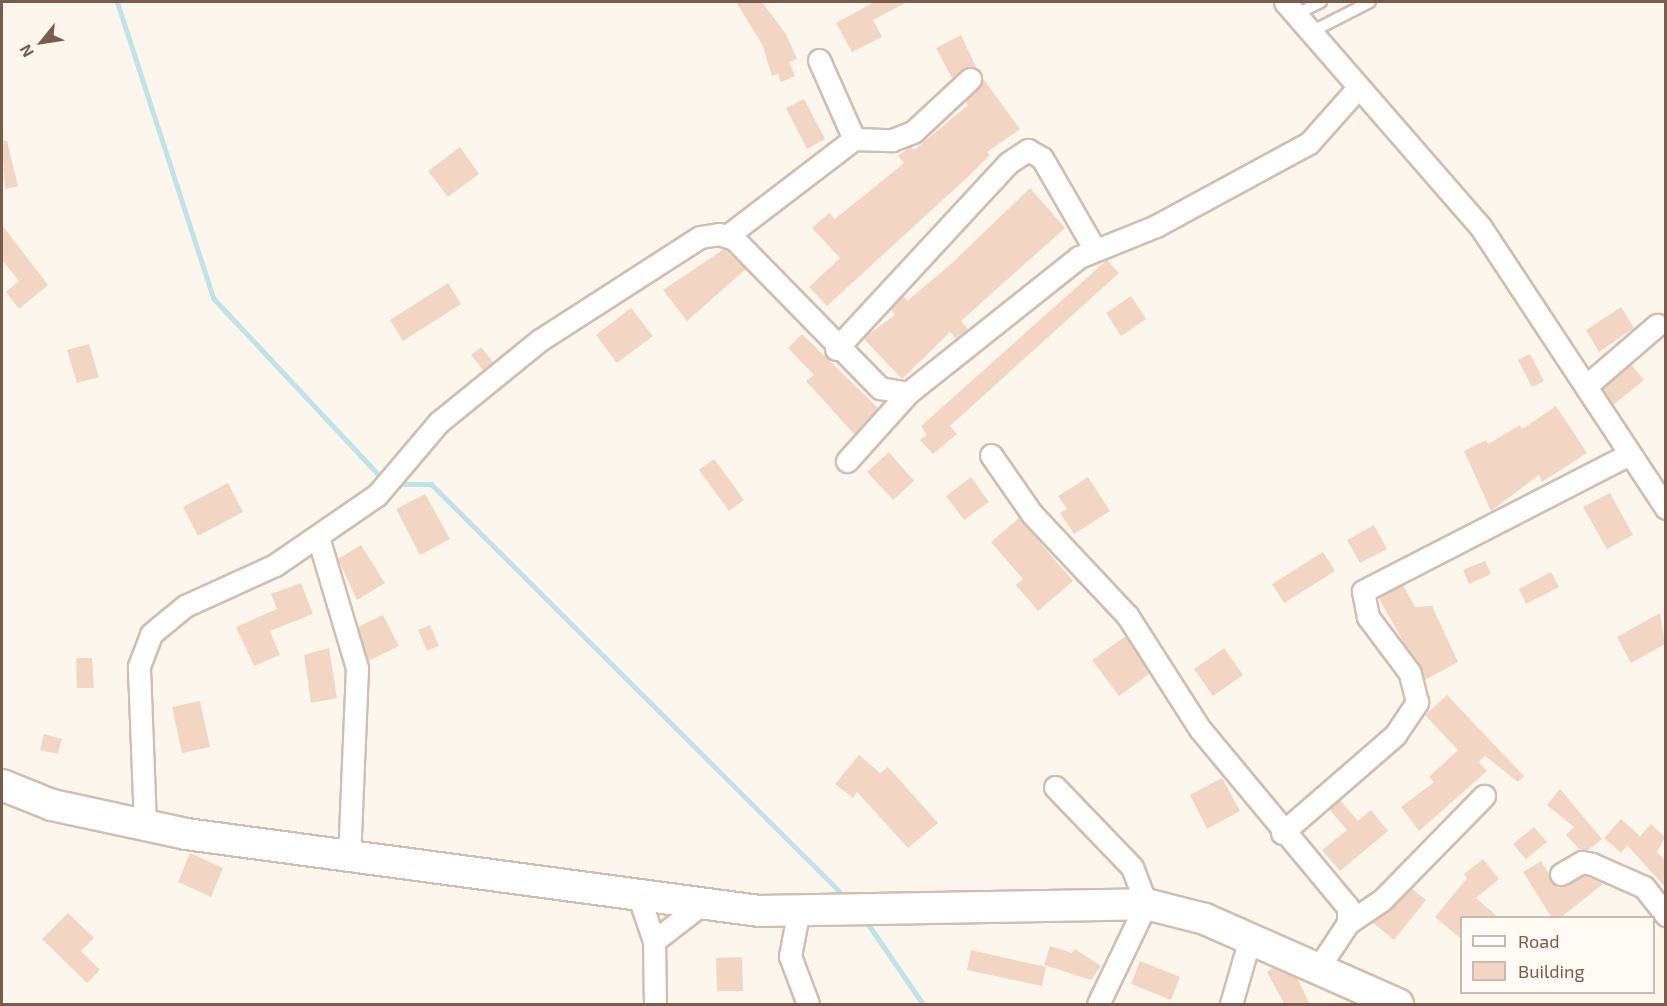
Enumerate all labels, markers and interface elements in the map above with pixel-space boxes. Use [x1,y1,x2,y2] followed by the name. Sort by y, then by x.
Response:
[12,12,72,72] north arrow
[15,41,37,61] text: N
[1460,916,1655,994] legend
[1518,930,1559,952] text: Road
[1518,960,1585,982] text: Building

